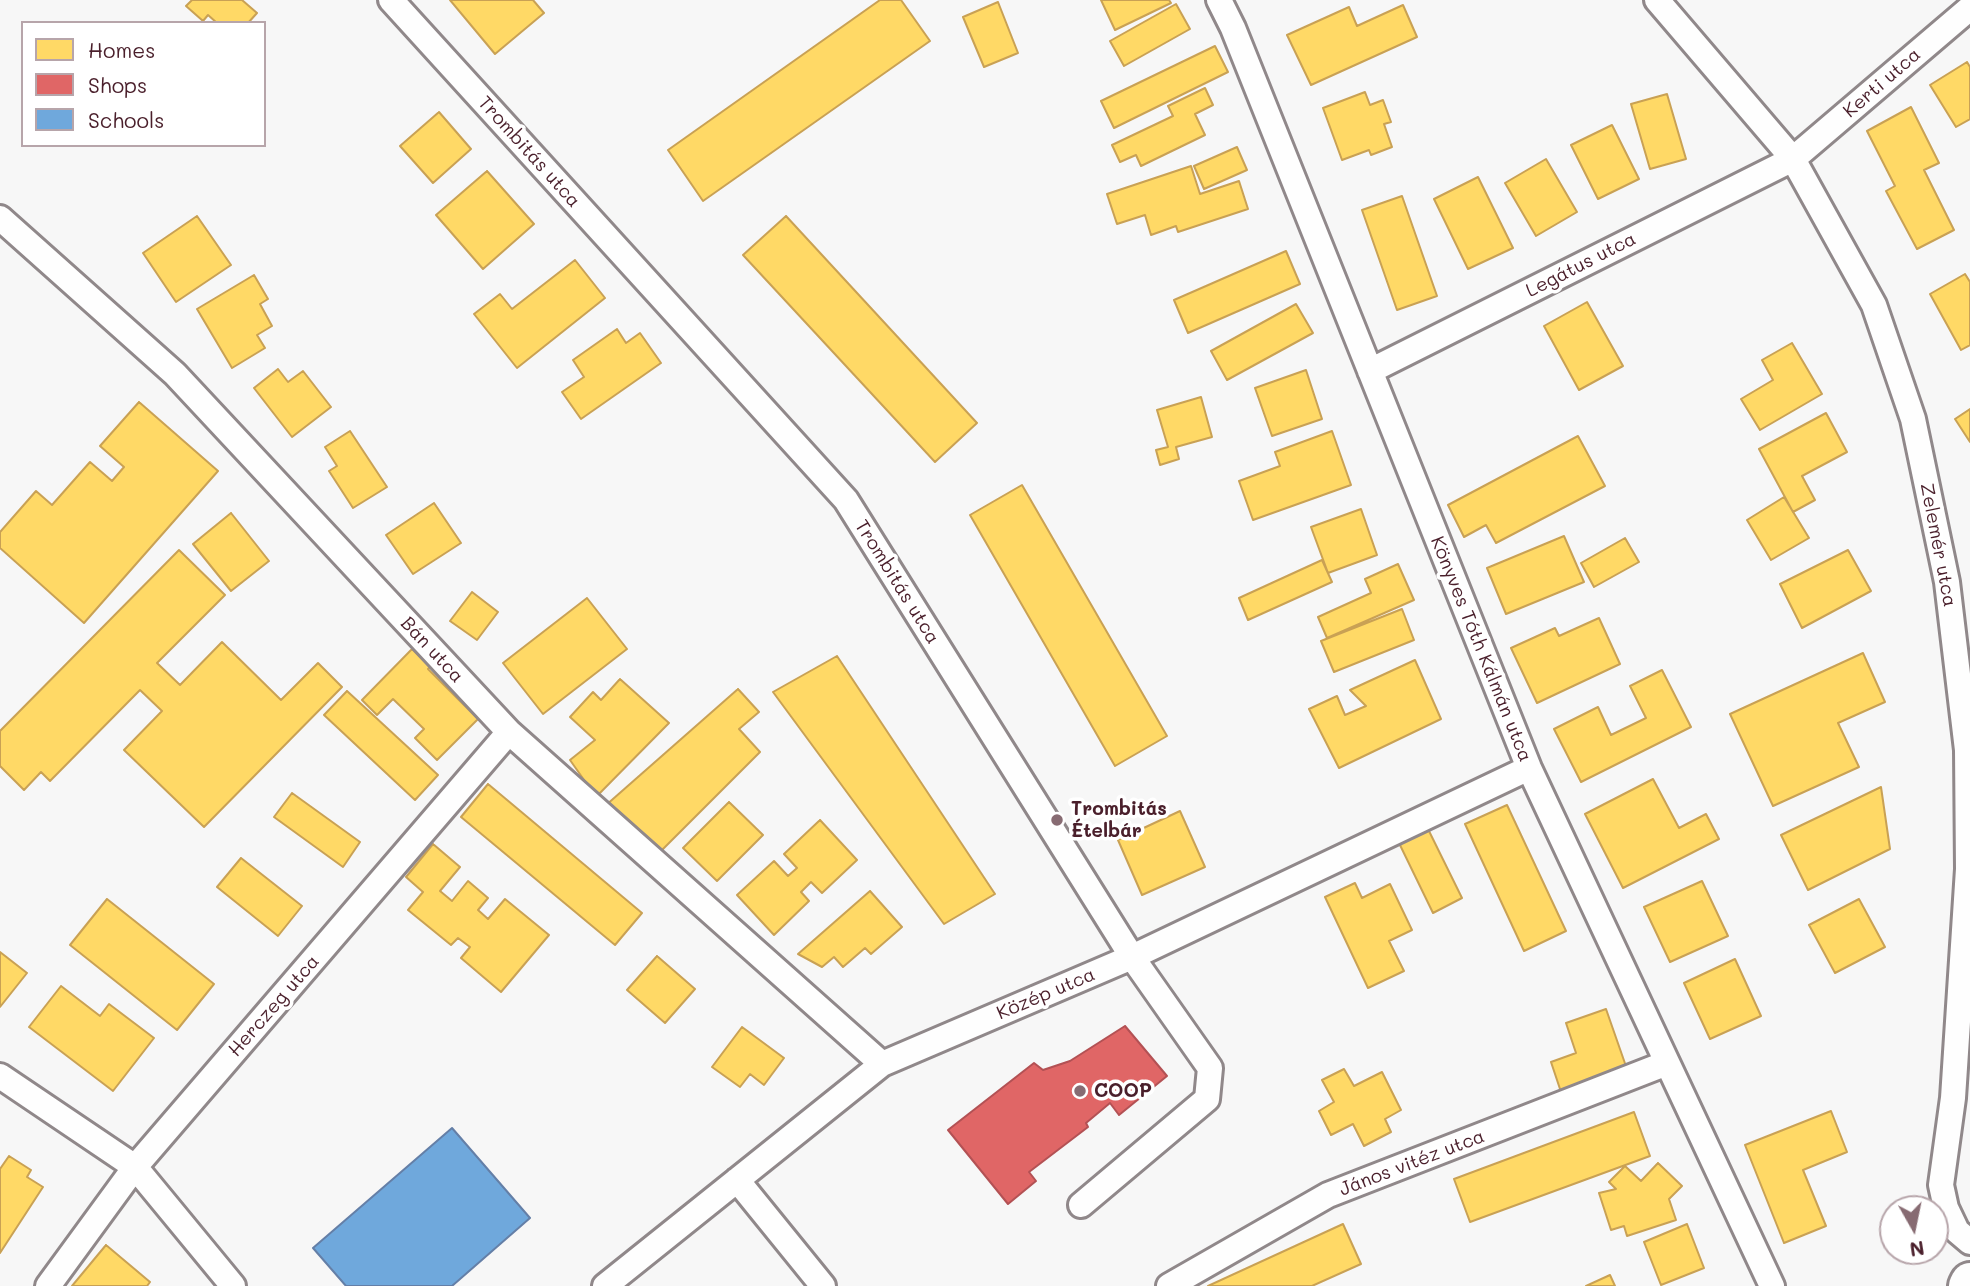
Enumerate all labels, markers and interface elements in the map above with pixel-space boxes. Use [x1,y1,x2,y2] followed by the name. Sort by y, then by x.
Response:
[21,21,266,147] legend
[88,36,155,63] text: Homes
[1839,43,1925,123] street label: Kerti utca
[88,71,147,98] text: Shops
[473,92,585,212] street label: Trombitás utca
[88,106,164,133] text: Schools
[1522,228,1640,302] street label: Legátus utca
[1915,481,1961,609] street label: Zelemér utca
[850,516,944,648] street label: Trombitás utca
[1425,533,1537,765] street label: Könyves Tóth Kálmán utca
[396,612,468,688] street label: Bán utca
[1071,798,1167,842] place label: Trombitás Ételbár
[1049,812,1065,828] marker: Trombitás Ételbár
[224,951,324,1061] street label: Herczeg utca
[993,963,1099,1025] street label: Közép utca
[1094,1080,1152,1102] place label: COOP
[1072,1083,1088,1099] marker: COOP
[1336,1125,1488,1201] street label: János vitéz utca
[1879,1195,1949,1265] north arrow
[1908,1236,1926,1263] text: N

